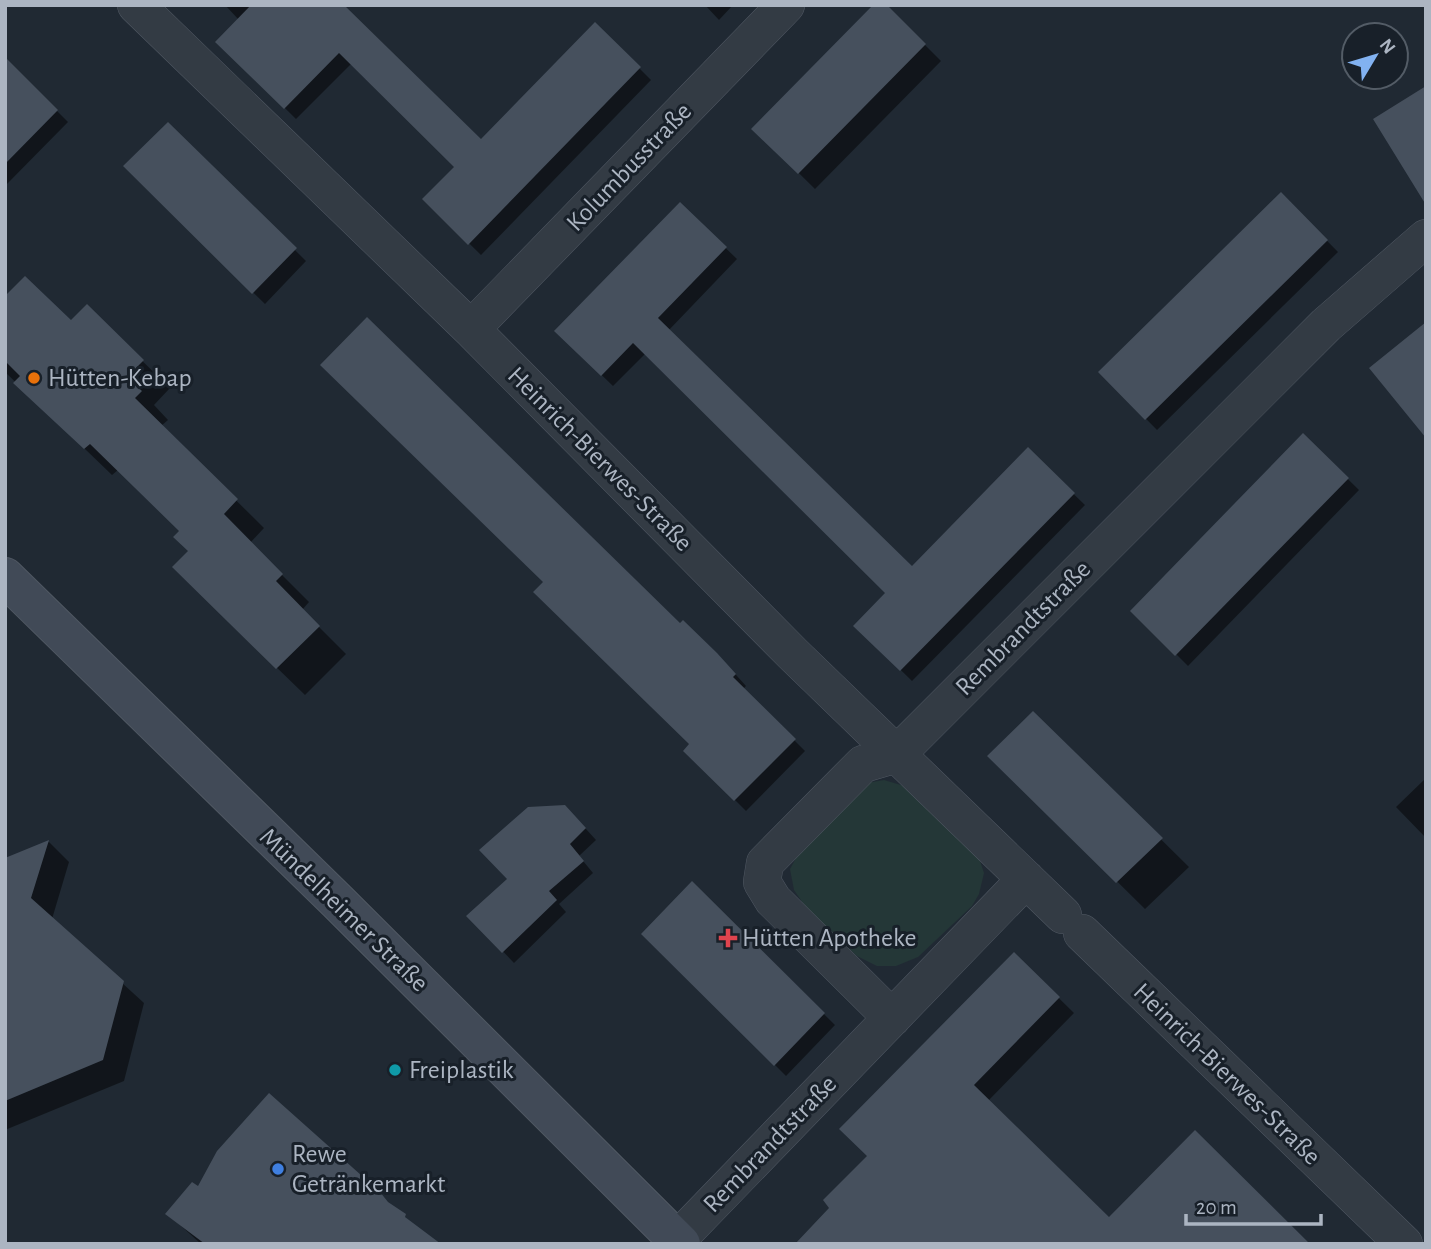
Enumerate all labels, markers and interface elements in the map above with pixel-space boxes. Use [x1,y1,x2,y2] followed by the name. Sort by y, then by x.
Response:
[1340,21,1410,91] north arrow
[1376,35,1399,58] text: N
[562,98,696,236] street label: Kolumbusstraße
[503,362,697,556] street label: Heinrich-Bierwes-Straße
[48,365,192,391] place label: Hütten-Kebap
[26,370,42,386] marker: Hütten-Kebap
[951,556,1095,700] street label: Rembrandtstraße
[255,823,433,997] street label: Mündelheimer Straße
[742,925,916,951] place label: Hütten Apotheke
[720,930,736,946] marker: Hütten Apotheke
[1128,978,1326,1170] street label: Heinrich-Bierwes-Straße
[409,1057,514,1083] place label: Freiplastik
[387,1062,403,1078] marker: Freiplastik
[699,1071,841,1217] street label: Rembrandtstraße
[292,1141,445,1197] place label: Rewe Getränkemarkt
[270,1161,286,1177] marker: Rewe Getränkemarkt
[1186,1182,1321,1226] scale bar
[1196,1197,1237,1218] text: 20 m

